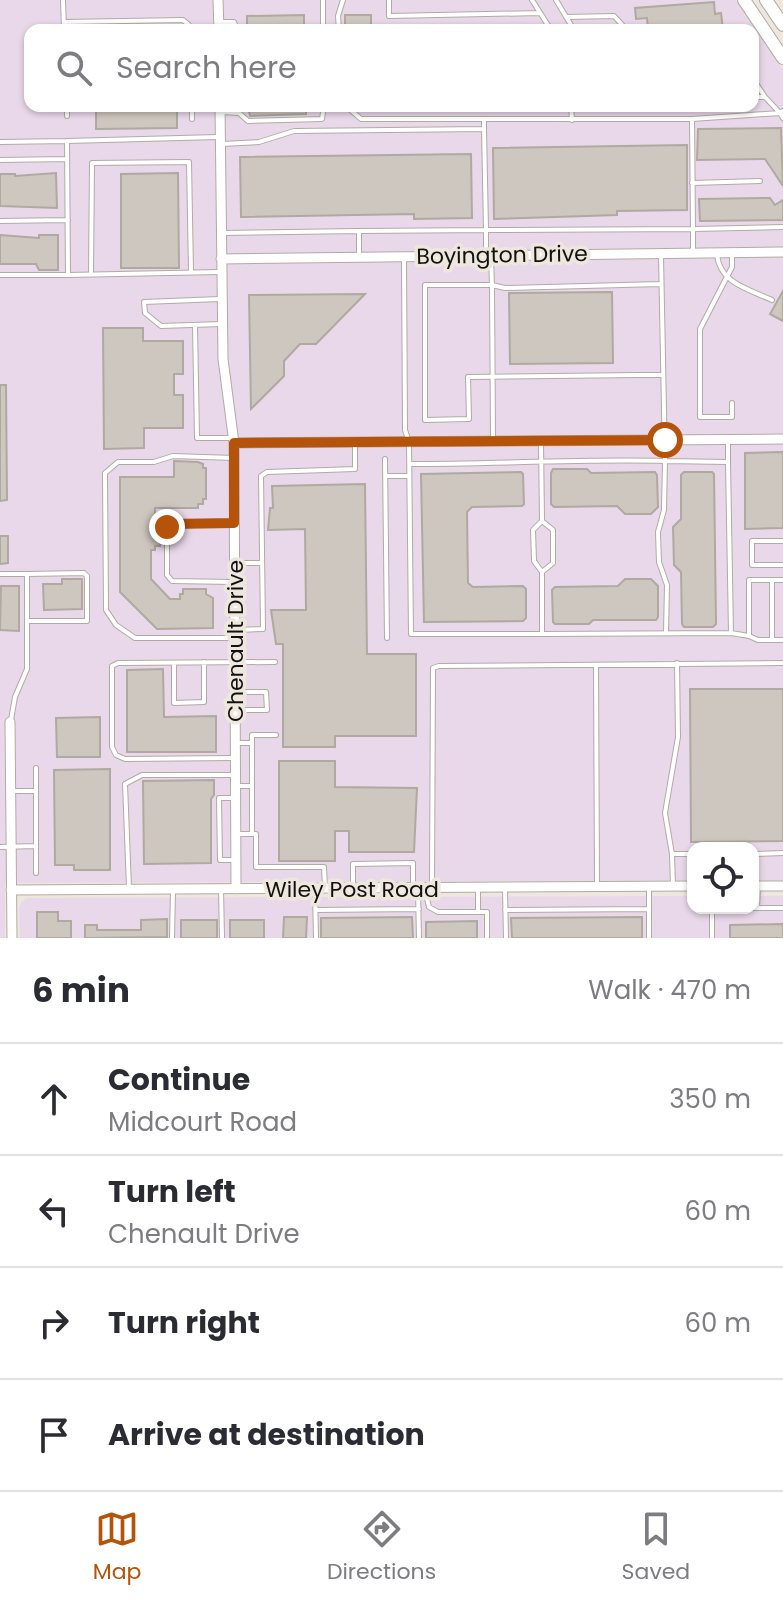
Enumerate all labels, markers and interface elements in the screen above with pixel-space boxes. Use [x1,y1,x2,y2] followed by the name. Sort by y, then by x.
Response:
[24,24,759,112] search box
[52,46,96,90] icon: search
[116,46,297,89] text: Search here
[416,238,588,272] street label: Boyington Drive
[647,422,683,458] route start
[149,509,185,545] route end
[220,560,251,722] street label: Chenault Drive
[687,842,759,914] map controls
[687,842,759,914] button: locate
[265,874,439,905] street label: Wiley Post Road
[32,966,130,1014] text: 6 min
[588,972,751,1008] text: Walk · 470 m
[108,1058,250,1101] text: Continue
[32,1077,76,1121] icon: ahead
[669,1081,751,1117] text: 350 m
[108,1104,297,1140] text: Midcourt Road
[108,1170,236,1213] text: Turn left
[32,1189,76,1233] icon: left
[684,1193,751,1229] text: 60 m
[108,1216,300,1252] text: Chenault Drive
[32,1301,76,1345] icon: right
[108,1301,260,1344] text: Turn right
[684,1305,751,1341] text: 60 m
[32,1413,76,1457] icon: arrive
[108,1413,425,1456] text: Arrive at destination
[93,1507,141,1588] tab: Map
[327,1507,436,1588] tab: Directions
[622,1507,690,1588] tab: Saved

